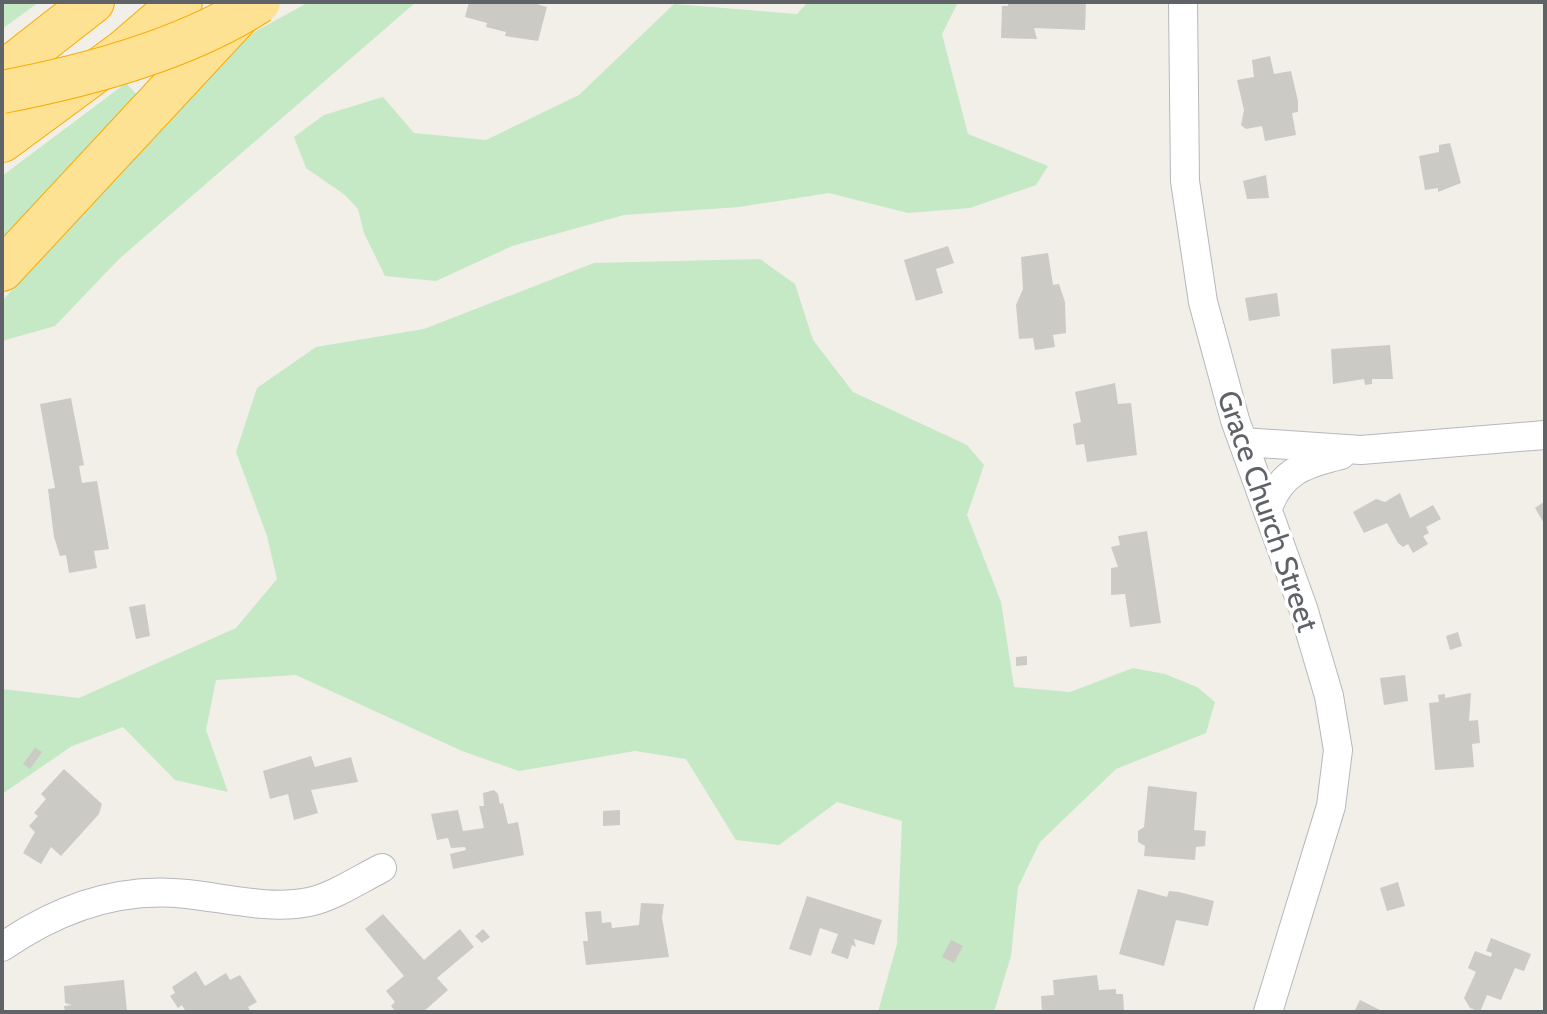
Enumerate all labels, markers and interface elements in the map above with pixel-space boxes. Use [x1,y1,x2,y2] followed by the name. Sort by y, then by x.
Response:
[1209,386,1327,636] street label: Grace Church Street

